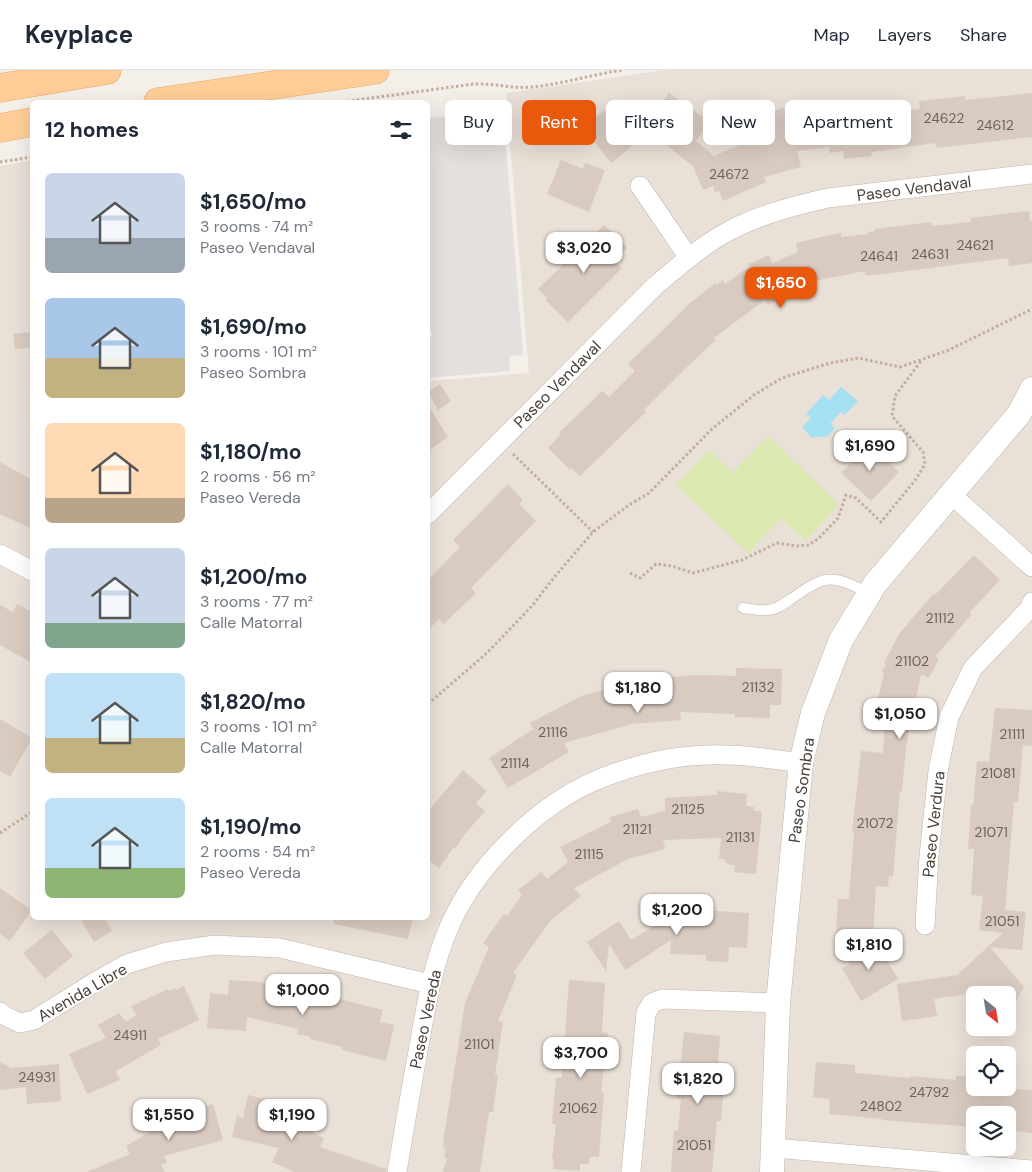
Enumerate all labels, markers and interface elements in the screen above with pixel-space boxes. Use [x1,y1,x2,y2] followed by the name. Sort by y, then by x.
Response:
[25,19,133,50] text: Keyplace
[814,23,850,47] text: Map
[878,23,932,47] text: Layers
[960,23,1007,47] text: Share
[445,100,512,145] chip: Buy
[522,100,596,145] chip: Rent
[606,100,693,145] chip: Filters
[703,100,775,145] chip: New
[785,100,911,145] chip: Apartment
[924,109,964,127] house number: 24622
[45,116,139,144] text: 12 homes
[387,116,415,144] icon: filters
[976,116,1014,134] house number: 24612
[709,165,749,183] house number: 24672
[856,171,972,206] street label: Paseo Vendaval
[200,188,307,216] text: $1,650/mo
[85,193,145,253] icon: home
[200,216,313,237] text: 3 rooms · 74 m²
[543,232,625,274] pin: $3,020
[956,236,994,254] house number: 24621
[200,237,315,258] text: Paseo Vendaval
[557,237,611,258] text: $3,020
[911,245,949,263] house number: 24631
[860,247,898,265] house number: 24641
[740,266,822,309] pin: $1,650
[756,272,806,293] text: $1,650
[200,313,307,341] text: $1,690/mo
[85,318,145,378] icon: home
[509,336,605,432] street label: Paseo Vendaval
[200,341,317,362] text: 3 rooms · 101 m²
[200,362,306,383] text: Paseo Sombra
[829,430,911,472] pin: $1,690
[845,435,895,456] text: $1,690
[200,438,302,466] text: $1,180/mo
[85,443,145,503] icon: home
[200,466,316,487] text: 2 rooms · 56 m²
[200,487,301,508] text: Paseo Vereda
[200,563,307,591] text: $1,200/mo
[85,568,145,628] icon: home
[200,591,313,612] text: 3 rooms · 77 m²
[925,609,955,627] house number: 21112
[200,612,302,633] text: Calle Matorral
[895,652,929,670] house number: 21102
[597,672,679,714] pin: $1,180
[615,677,661,698] text: $1,180
[741,678,775,696] house number: 21132
[200,688,306,716] text: $1,820/mo
[85,693,145,753] icon: home
[859,698,941,740] pin: $1,050
[874,703,926,724] text: $1,050
[200,716,317,737] text: 3 rooms · 101 m²
[538,723,568,741] house number: 21116
[999,725,1025,743] house number: 21111
[784,736,819,844] street label: Paseo Sombra
[200,737,302,758] text: Calle Matorral
[500,754,530,772] house number: 21114
[981,764,1015,782] house number: 21081
[917,770,950,878] street label: Paseo Verdura
[671,800,705,818] house number: 21125
[200,813,302,841] text: $1,190/mo
[857,814,894,832] house number: 21072
[85,818,145,878] icon: home
[622,820,652,838] house number: 21121
[974,823,1008,841] house number: 21071
[725,828,755,846] house number: 21131
[200,841,315,862] text: 2 rooms · 54 m²
[574,845,604,863] house number: 21115
[200,862,301,883] text: Paseo Vereda
[636,894,718,936] pin: $1,200
[651,899,703,920] text: $1,200
[985,912,1019,930] house number: 21051
[828,928,910,971] pin: $1,810
[846,934,892,955] text: $1,810
[34,958,131,1027] street label: Avenida Libre
[405,968,446,1071] street label: Paseo Vereda
[262,974,344,1016] pin: $1,000
[276,979,330,1000] text: $1,000
[966,986,1016,1036] north arrow
[966,986,1016,1156] map controls
[113,1026,147,1044] house number: 24911
[464,1035,494,1053] house number: 21101
[540,1036,622,1079] pin: $3,700
[554,1042,608,1063] text: $3,700
[966,1046,1016,1096] button: locate
[657,1062,739,1105] pin: $1,820
[18,1068,56,1086] house number: 24931
[673,1068,723,1089] text: $1,820
[909,1083,949,1101] house number: 24792
[860,1097,902,1115] house number: 24802
[128,1098,210,1141] pin: $1,550
[251,1098,333,1141] pin: $1,190
[559,1099,597,1117] house number: 21062
[144,1104,194,1125] text: $1,550
[269,1104,315,1125] text: $1,190
[966,1106,1016,1156] button: layers
[677,1136,711,1154] house number: 21051

